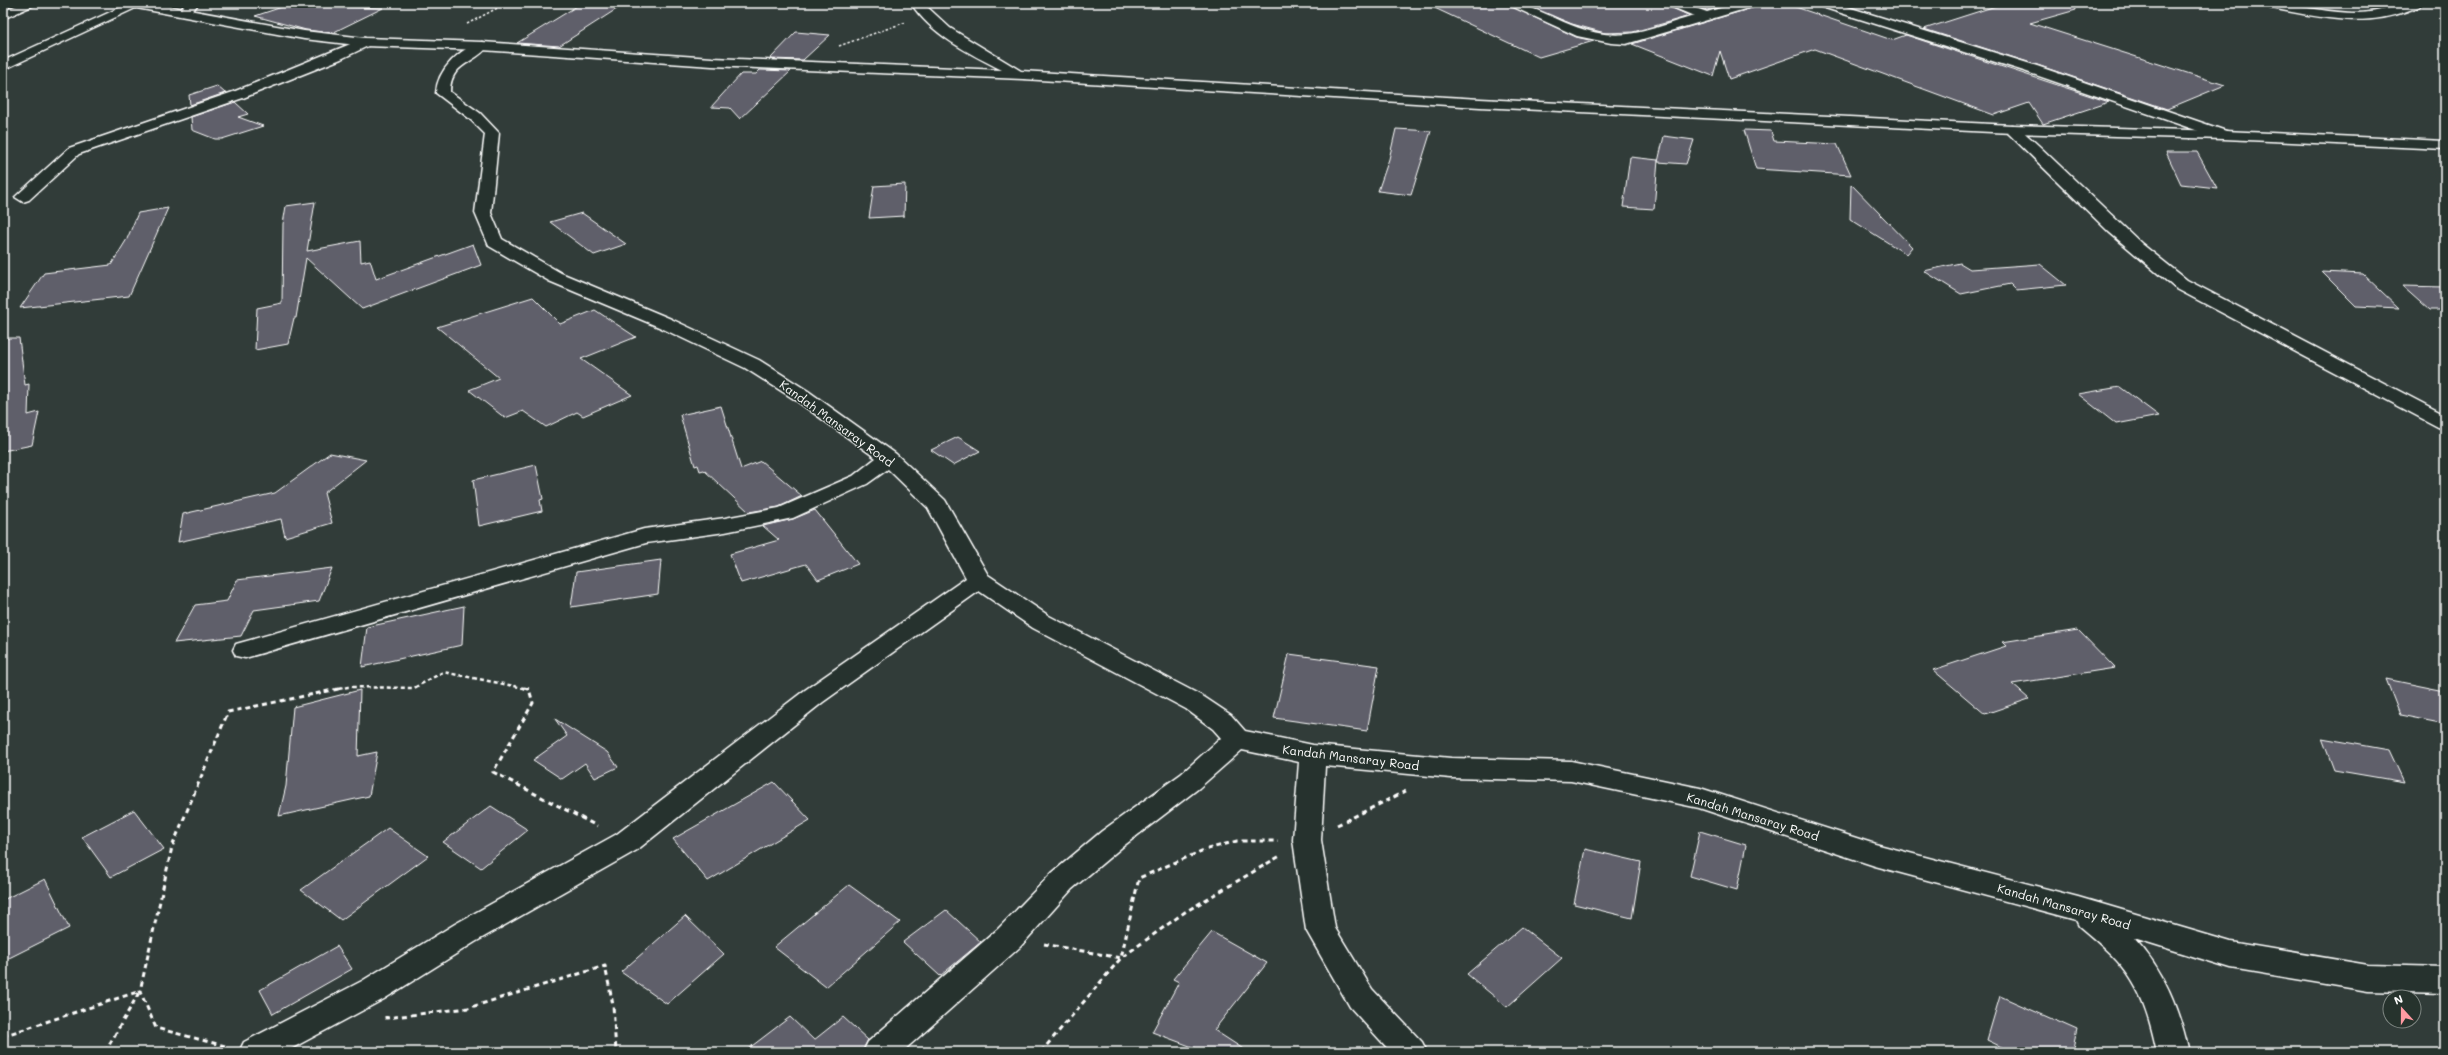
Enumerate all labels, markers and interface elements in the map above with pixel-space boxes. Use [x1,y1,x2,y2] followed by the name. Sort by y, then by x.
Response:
[777,376,898,470] street label: Kandah Mansaray Road
[1282,741,1421,773] street label: Kandah Mansaray Road
[1685,788,1822,844] street label: Kandah Mansaray Road
[1996,879,2133,933] street label: Kandah Mansaray Road
[2382,989,2422,1029] north arrow
[2392,991,2405,1008] text: N

